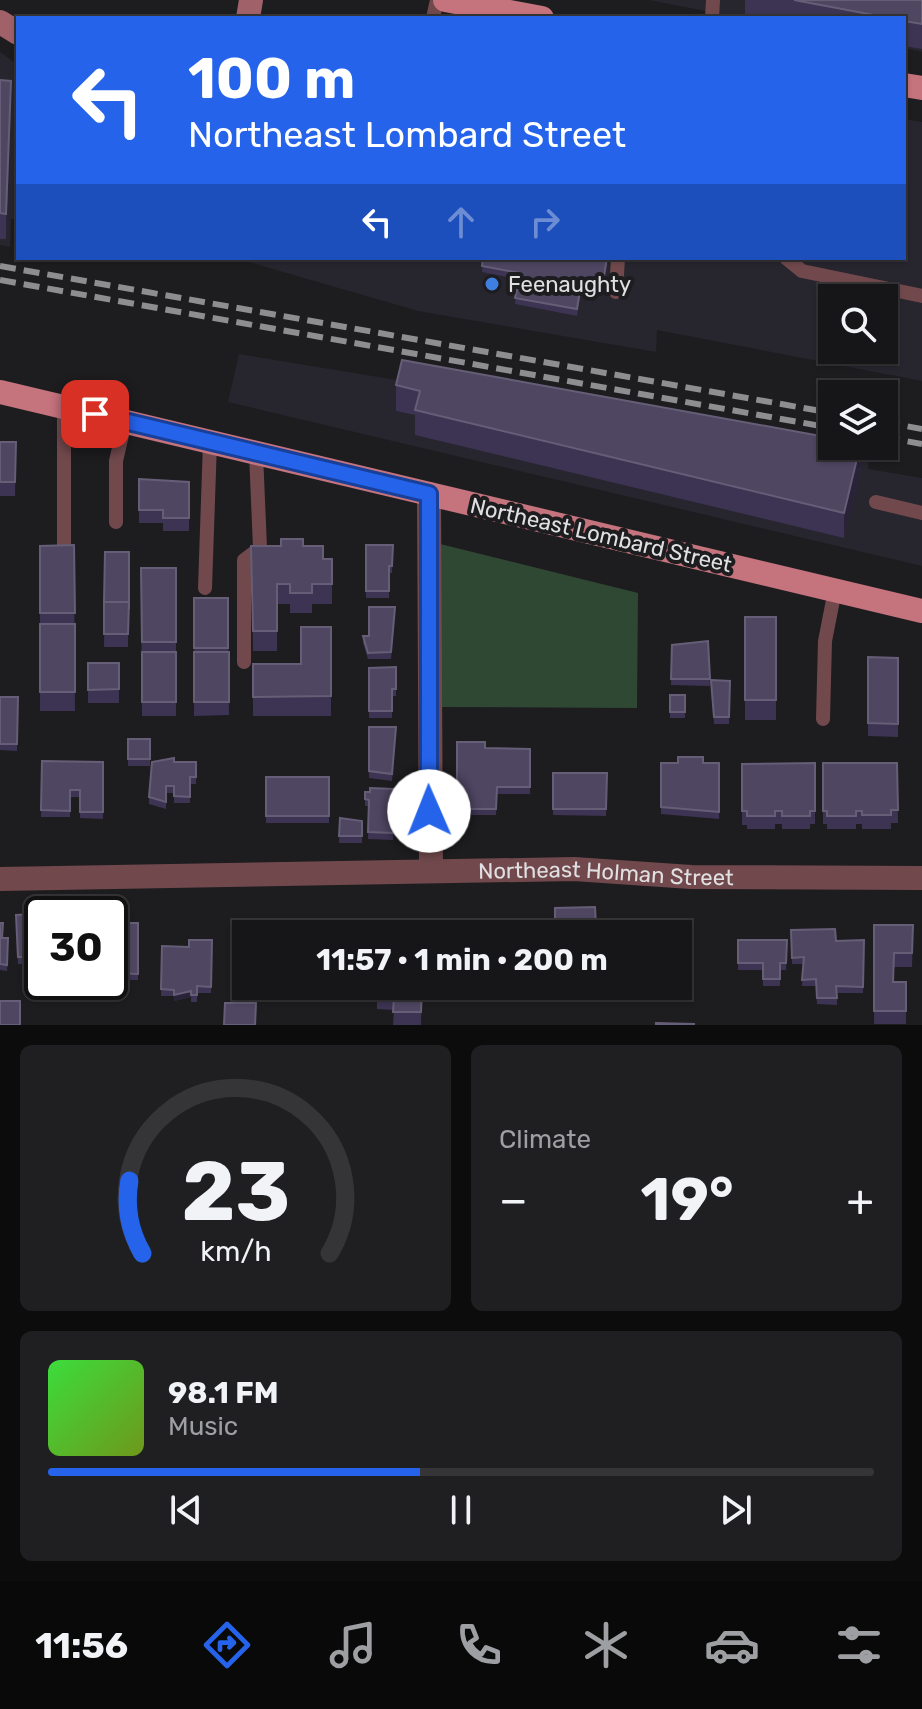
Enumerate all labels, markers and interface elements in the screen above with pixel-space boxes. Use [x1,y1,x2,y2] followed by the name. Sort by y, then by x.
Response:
[188,46,355,112] text: 100 m
[56,48,160,152] icon: left
[188,113,626,156] text: Northeast Lombard Street
[355,200,399,244] icon: left
[439,200,483,244] icon: ahead
[523,200,567,244] icon: right
[508,271,631,298] place label: Feenaughty
[483,275,501,293] marker: Feenaughty
[818,284,898,460] map controls
[818,284,898,364] button: search
[61,380,129,448] pin
[818,380,898,460] button: layers
[73,392,117,436] icon: arrive
[468,492,735,578] street label: Northeast Lombard Street
[387,769,471,853] position arrow
[478,855,734,891] street label: Northeast Holman Street
[24,896,128,1000] speed limit sign: 30
[316,942,608,978] text: 11:57 · 1 min · 200 m
[499,1124,591,1155] text: Climate
[181,1142,290,1241] text: 23
[641,1164,734,1235] text: 19°
[499,1174,528,1226] text: −
[847,1174,874,1226] text: +
[200,1234,271,1268] text: km/h
[168,1375,279,1411] text: 98.1 FM
[168,1411,238,1442] text: Music
[164,1488,208,1532] icon: previous
[439,1488,483,1532] icon: pause
[714,1488,758,1532] icon: next
[199,1617,255,1673] icon: directions
[325,1617,381,1673] icon: music
[451,1617,507,1673] icon: phone
[578,1617,634,1673] icon: climate
[704,1617,760,1673] icon: car
[831,1617,887,1673] icon: filters
[35,1624,128,1667] text: 11:56

